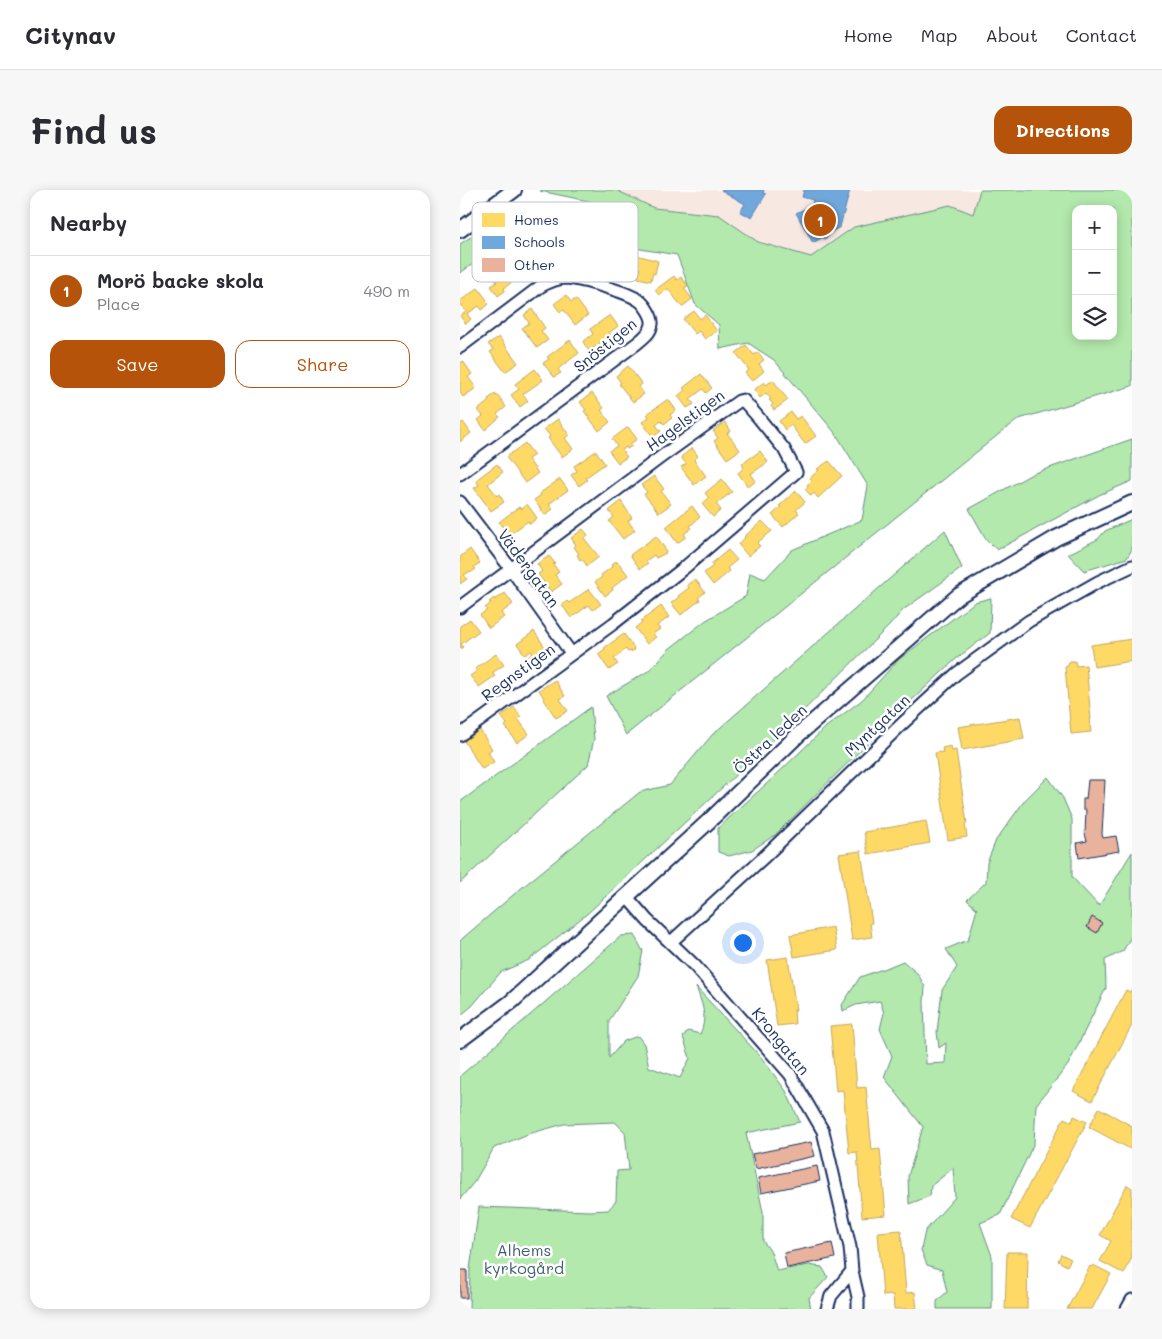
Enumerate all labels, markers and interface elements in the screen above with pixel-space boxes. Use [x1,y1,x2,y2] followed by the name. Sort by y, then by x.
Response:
[25,19,116,50] text: Citynav
[844,23,893,47] text: Home
[921,23,957,47] text: Map
[985,23,1038,47] text: About
[1066,23,1137,47] text: Contact
[994,106,1132,154] button: Directions
[30,107,157,153] text: Find us
[804,201,836,239] pin: 1
[472,202,638,282] legend
[1072,205,1117,340] map controls
[1072,205,1117,250] button: +
[50,209,127,236] text: Nearby
[514,210,559,229] text: Homes
[514,232,565,251] text: Schools
[1072,250,1117,295] button: −
[514,255,555,274] text: Other
[97,268,264,293] text: Morö backe skola
[62,280,70,301] text: 1
[363,280,410,301] text: 490 m
[97,293,140,314] text: Place
[1072,295,1117,340] button: layers
[569,313,640,376] street label: Snöstigen
[50,340,225,388] button: Save
[235,340,410,388] button: Share
[641,384,728,455] street label: Hagelstigen
[494,524,565,611] street label: Vädergatan
[477,638,559,705] street label: Regnstigen
[839,689,914,760] street label: Myntgatan
[728,699,811,778] street label: Östra leden
[730,930,756,956] your location
[748,1003,815,1079] street label: Krongatan
[484,1239,564,1278] park label: Alhems kyrkogård

